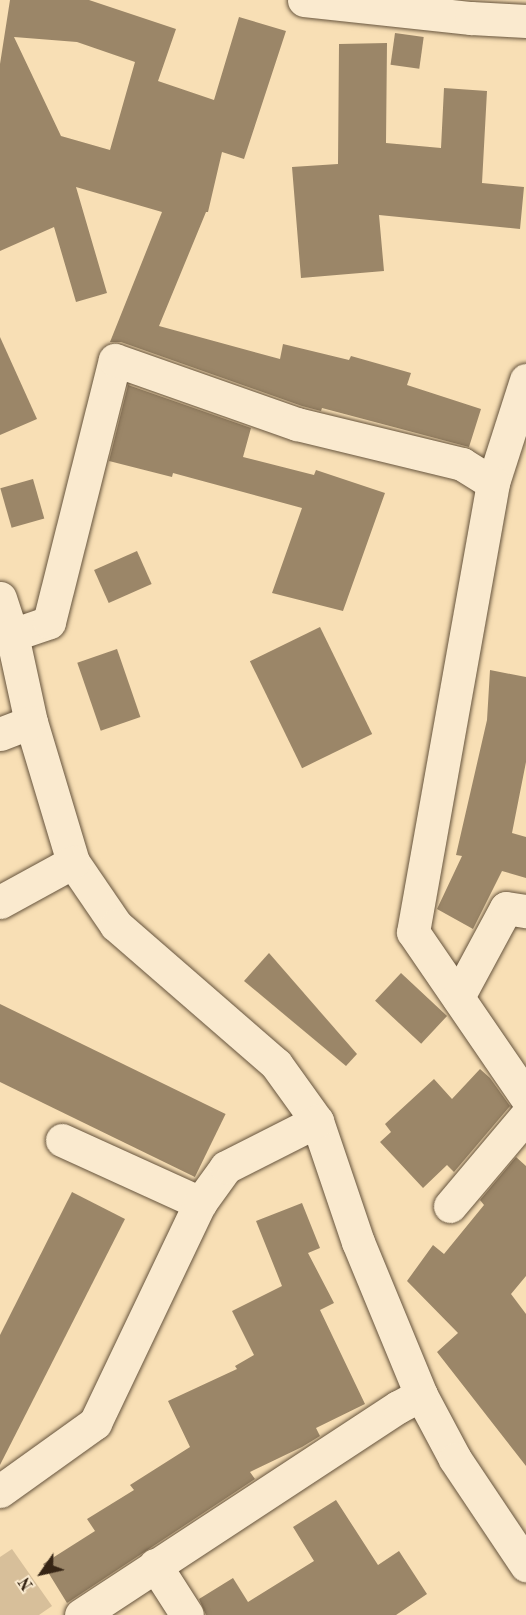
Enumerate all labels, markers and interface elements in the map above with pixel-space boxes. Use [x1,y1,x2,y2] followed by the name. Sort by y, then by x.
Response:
[12,1543,72,1603] north arrow
[17,1574,37,1593] text: N

